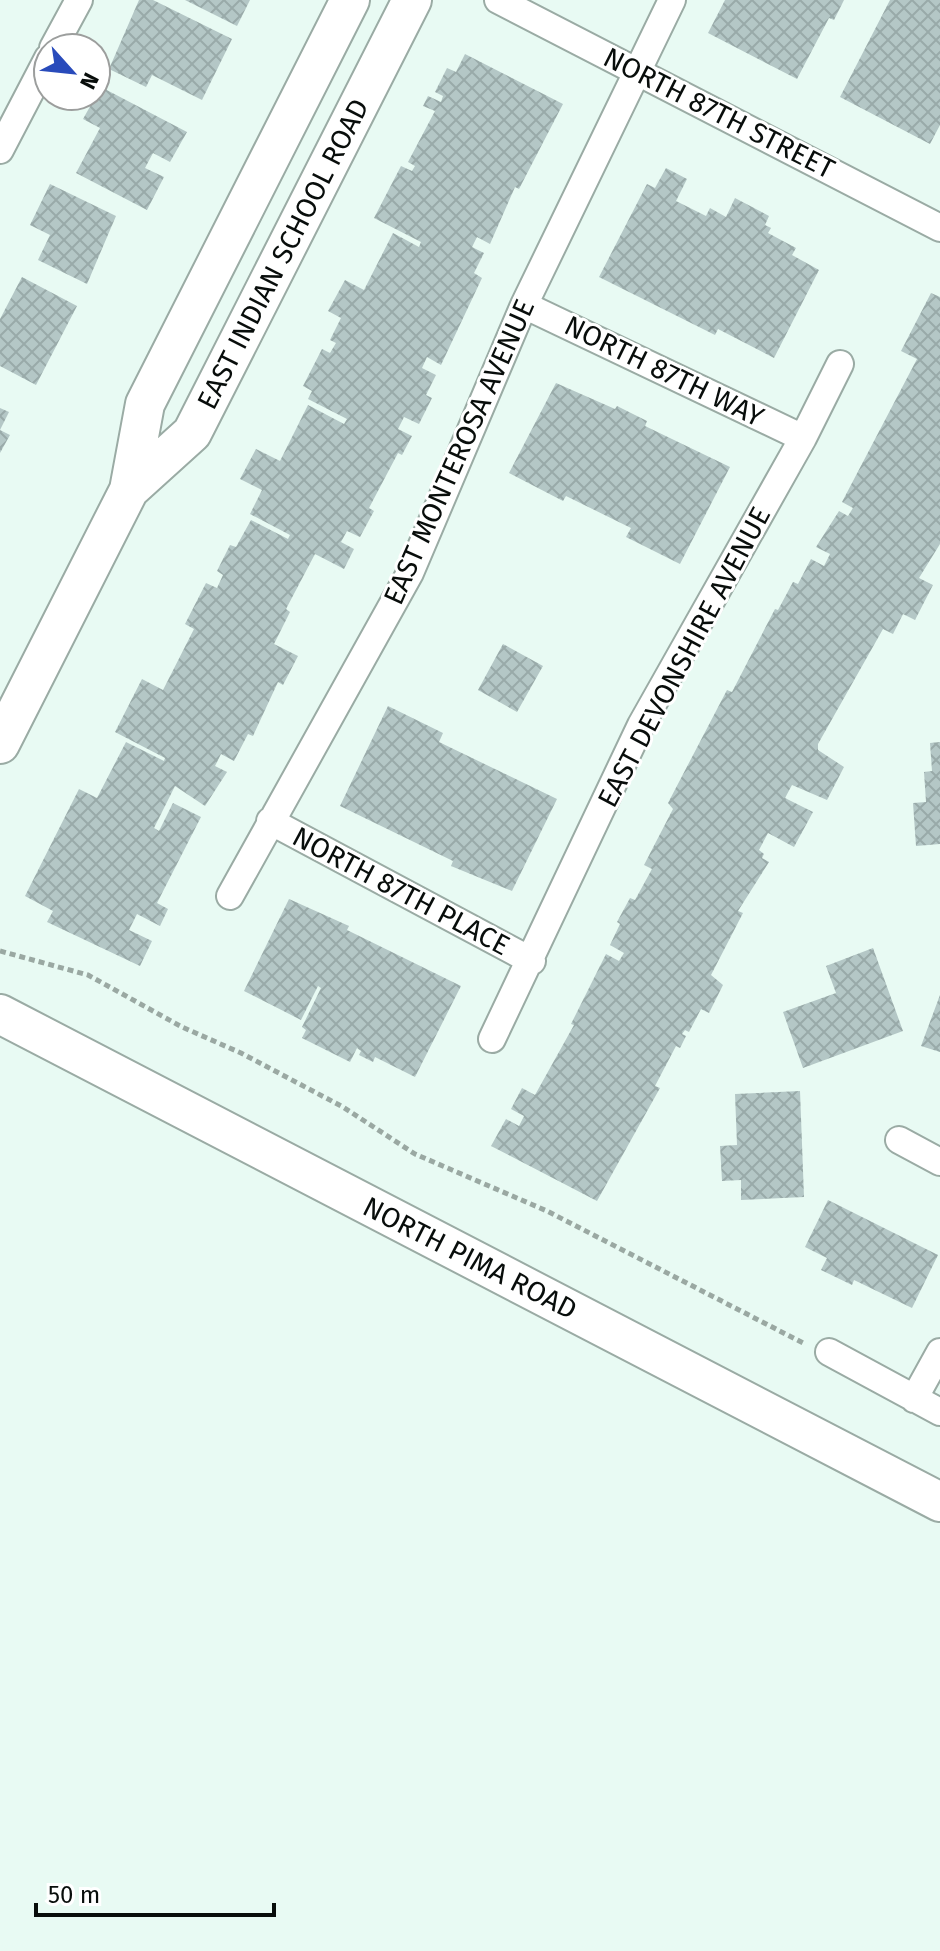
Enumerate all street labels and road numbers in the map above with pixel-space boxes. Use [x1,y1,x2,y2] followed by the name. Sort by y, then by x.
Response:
[598,40,840,186] street label: NORTH 87TH STREET
[190,93,376,415] street label: EAST INDIAN SCHOOL ROAD
[377,294,541,610] street label: EAST MONTEROSA AVENUE
[559,309,769,434] street label: NORTH 87TH WAY
[591,501,777,813] street label: EAST DEVONSHIRE AVENUE
[287,820,515,962] street label: NORTH 87TH PLACE
[358,1190,582,1326] street label: NORTH PIMA ROAD

